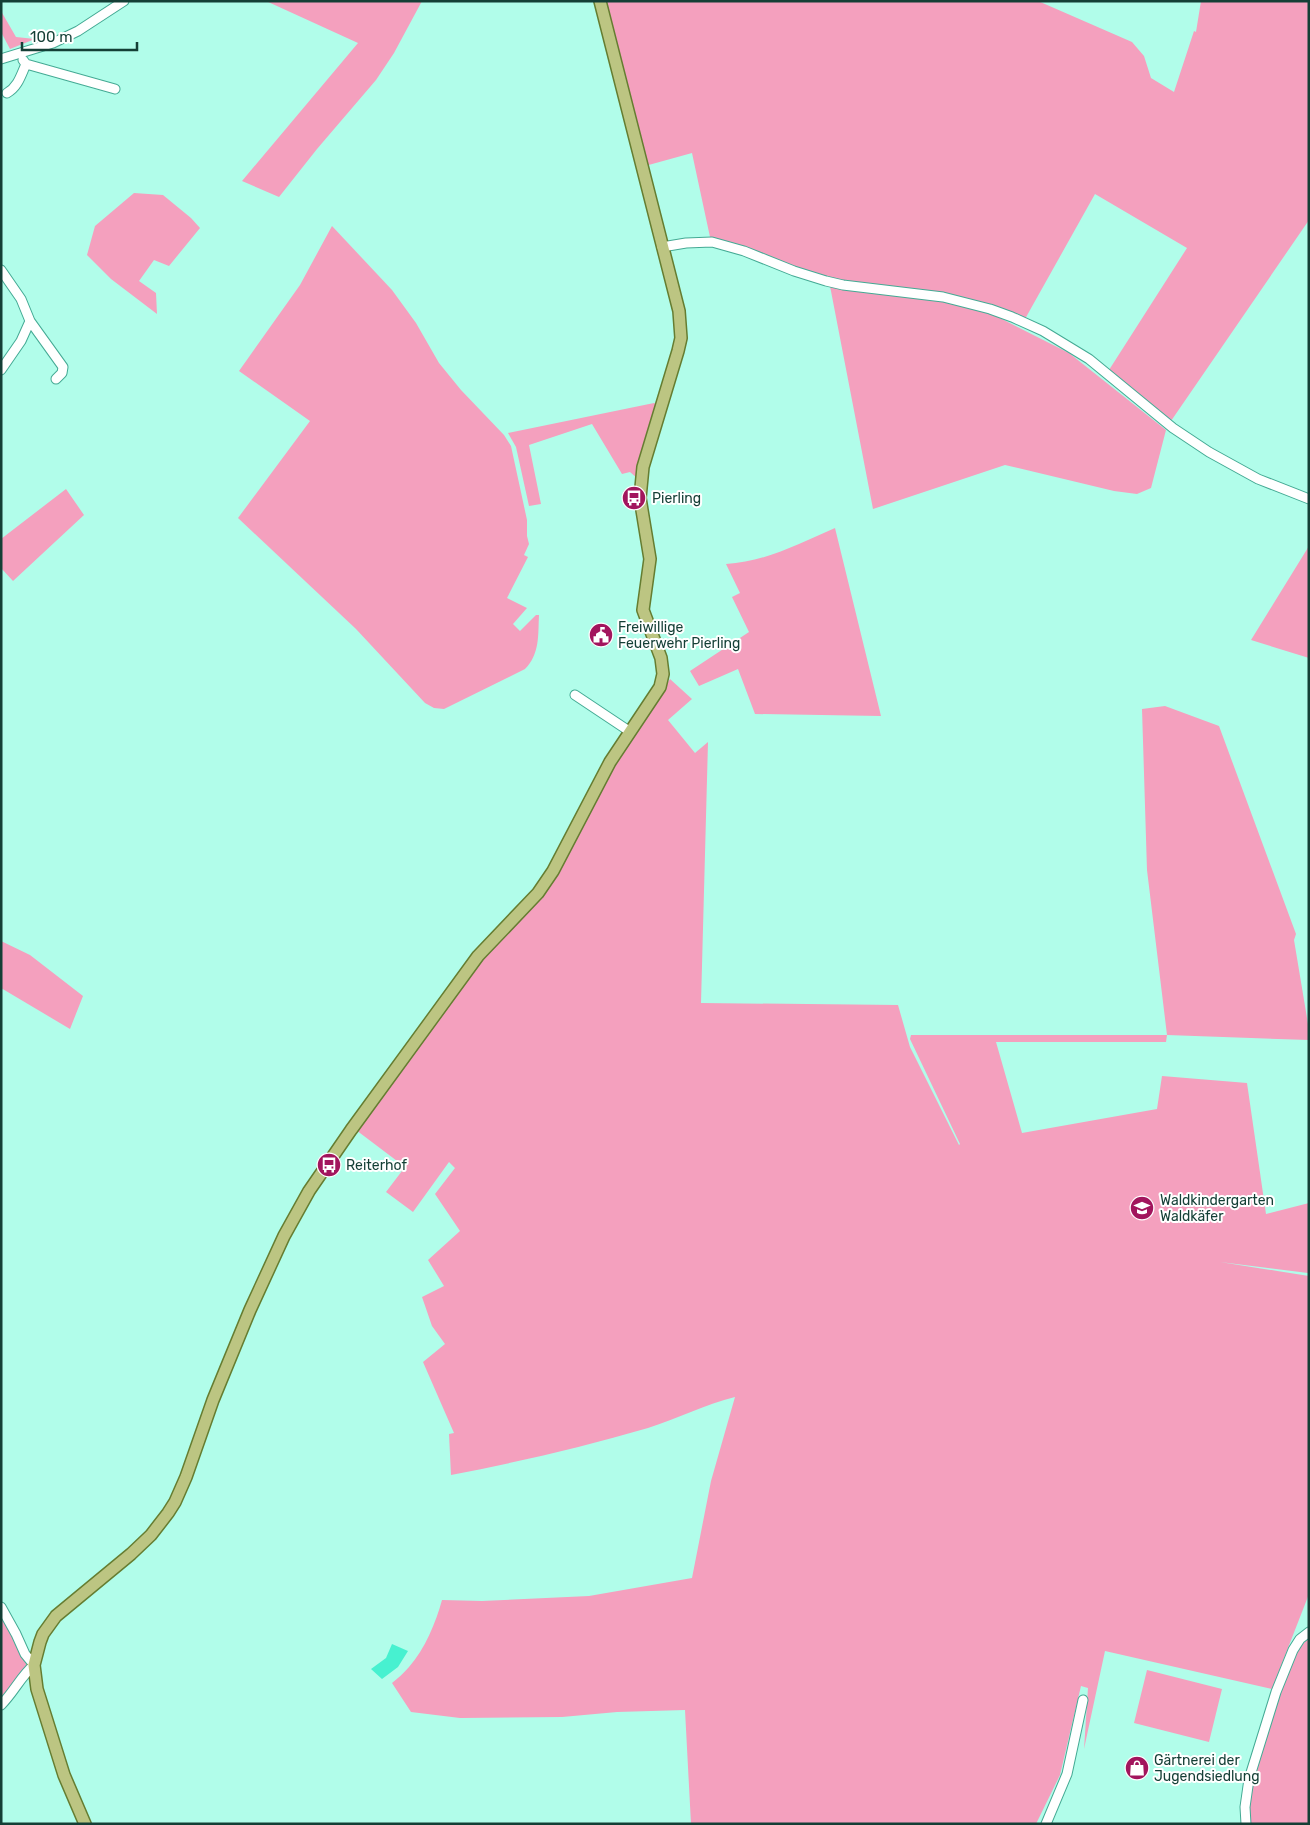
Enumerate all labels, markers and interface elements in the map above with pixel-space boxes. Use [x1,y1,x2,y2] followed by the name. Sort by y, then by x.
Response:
[22,20,138,52] scale bar
[30,28,72,46] text: 100 m
[621,485,647,511] bus stop icon: Pierling
[652,490,701,507] place label: Pierling
[618,619,740,652] place label: Freiwillige Feuerwehr Pierling
[588,622,614,648] public building icon: Freiwillige Feuerwehr Pierling
[316,1152,342,1178] bus stop icon: Reiterhof
[346,1157,407,1174] place label: Reiterhof
[1160,1192,1274,1225] place label: Waldkindergarten Waldkäfer
[1129,1195,1155,1221] school or university icon: Waldkindergarten Waldkäfer
[1154,1752,1260,1785] place label: Gärtnerei der Jugendsiedlung
[1124,1755,1150,1781] shop icon: Gärtnerei der Jugendsiedlung

